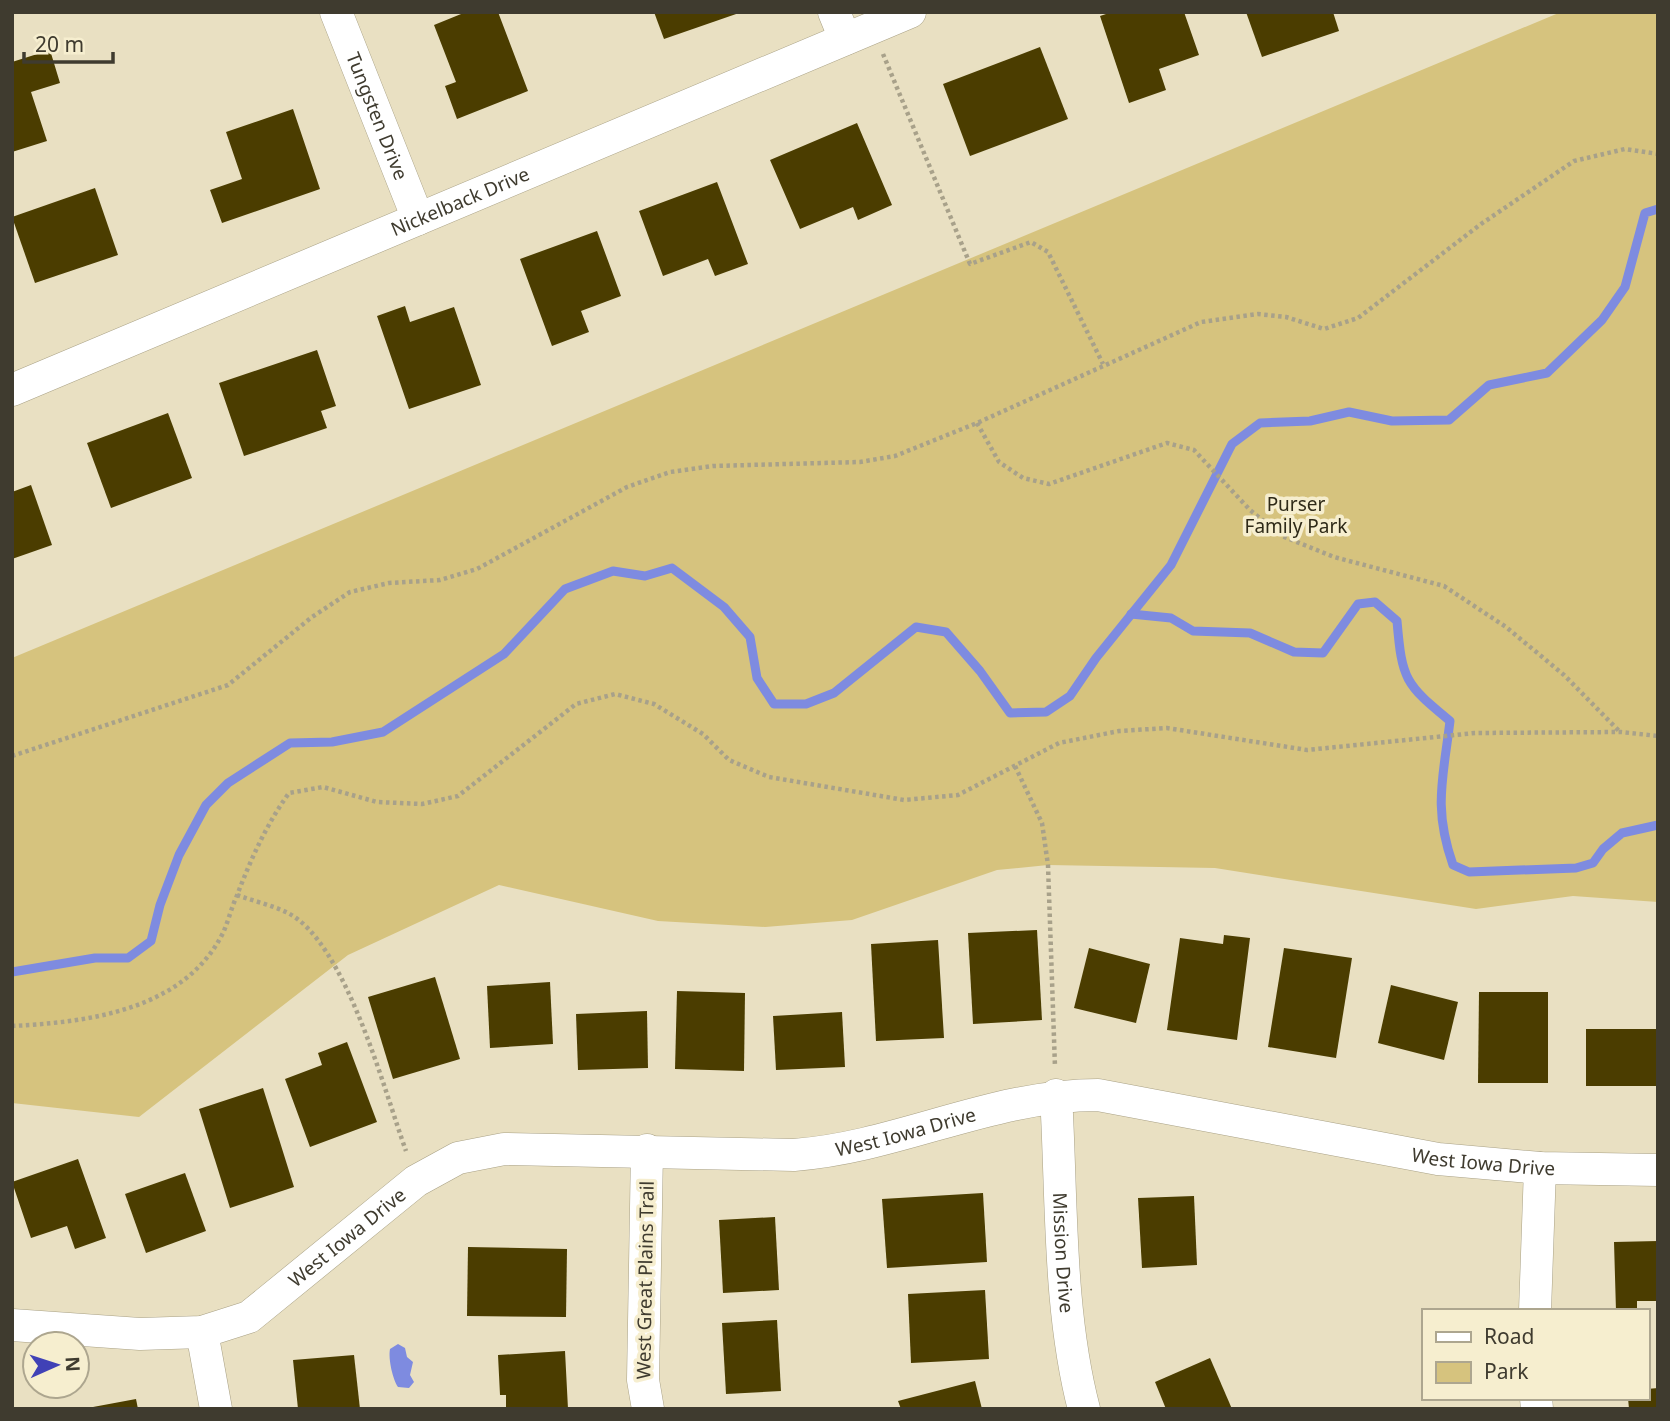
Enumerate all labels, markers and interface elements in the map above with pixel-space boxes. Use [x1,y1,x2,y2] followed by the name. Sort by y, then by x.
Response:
[24,21,114,65] scale bar
[35,30,84,58] text: 20 m
[340,48,414,184] street label: Tungsten Drive
[387,161,533,242] street label: Nickelback Drive
[1245,491,1347,539] park label: Purser Family Park
[833,1101,979,1162] street label: West Iowa Drive
[1409,1141,1555,1181] street label: West Iowa Drive
[630,1180,660,1380] street label: West Great Plains Trail
[283,1182,411,1293] street label: West Iowa Drive
[1047,1192,1080,1314] street label: Mission Drive
[1422,1309,1649,1400] legend
[1484,1322,1534,1350] text: Road
[21,1330,91,1400] north arrow
[60,1356,86,1373] text: N
[1484,1357,1529,1385] text: Park

